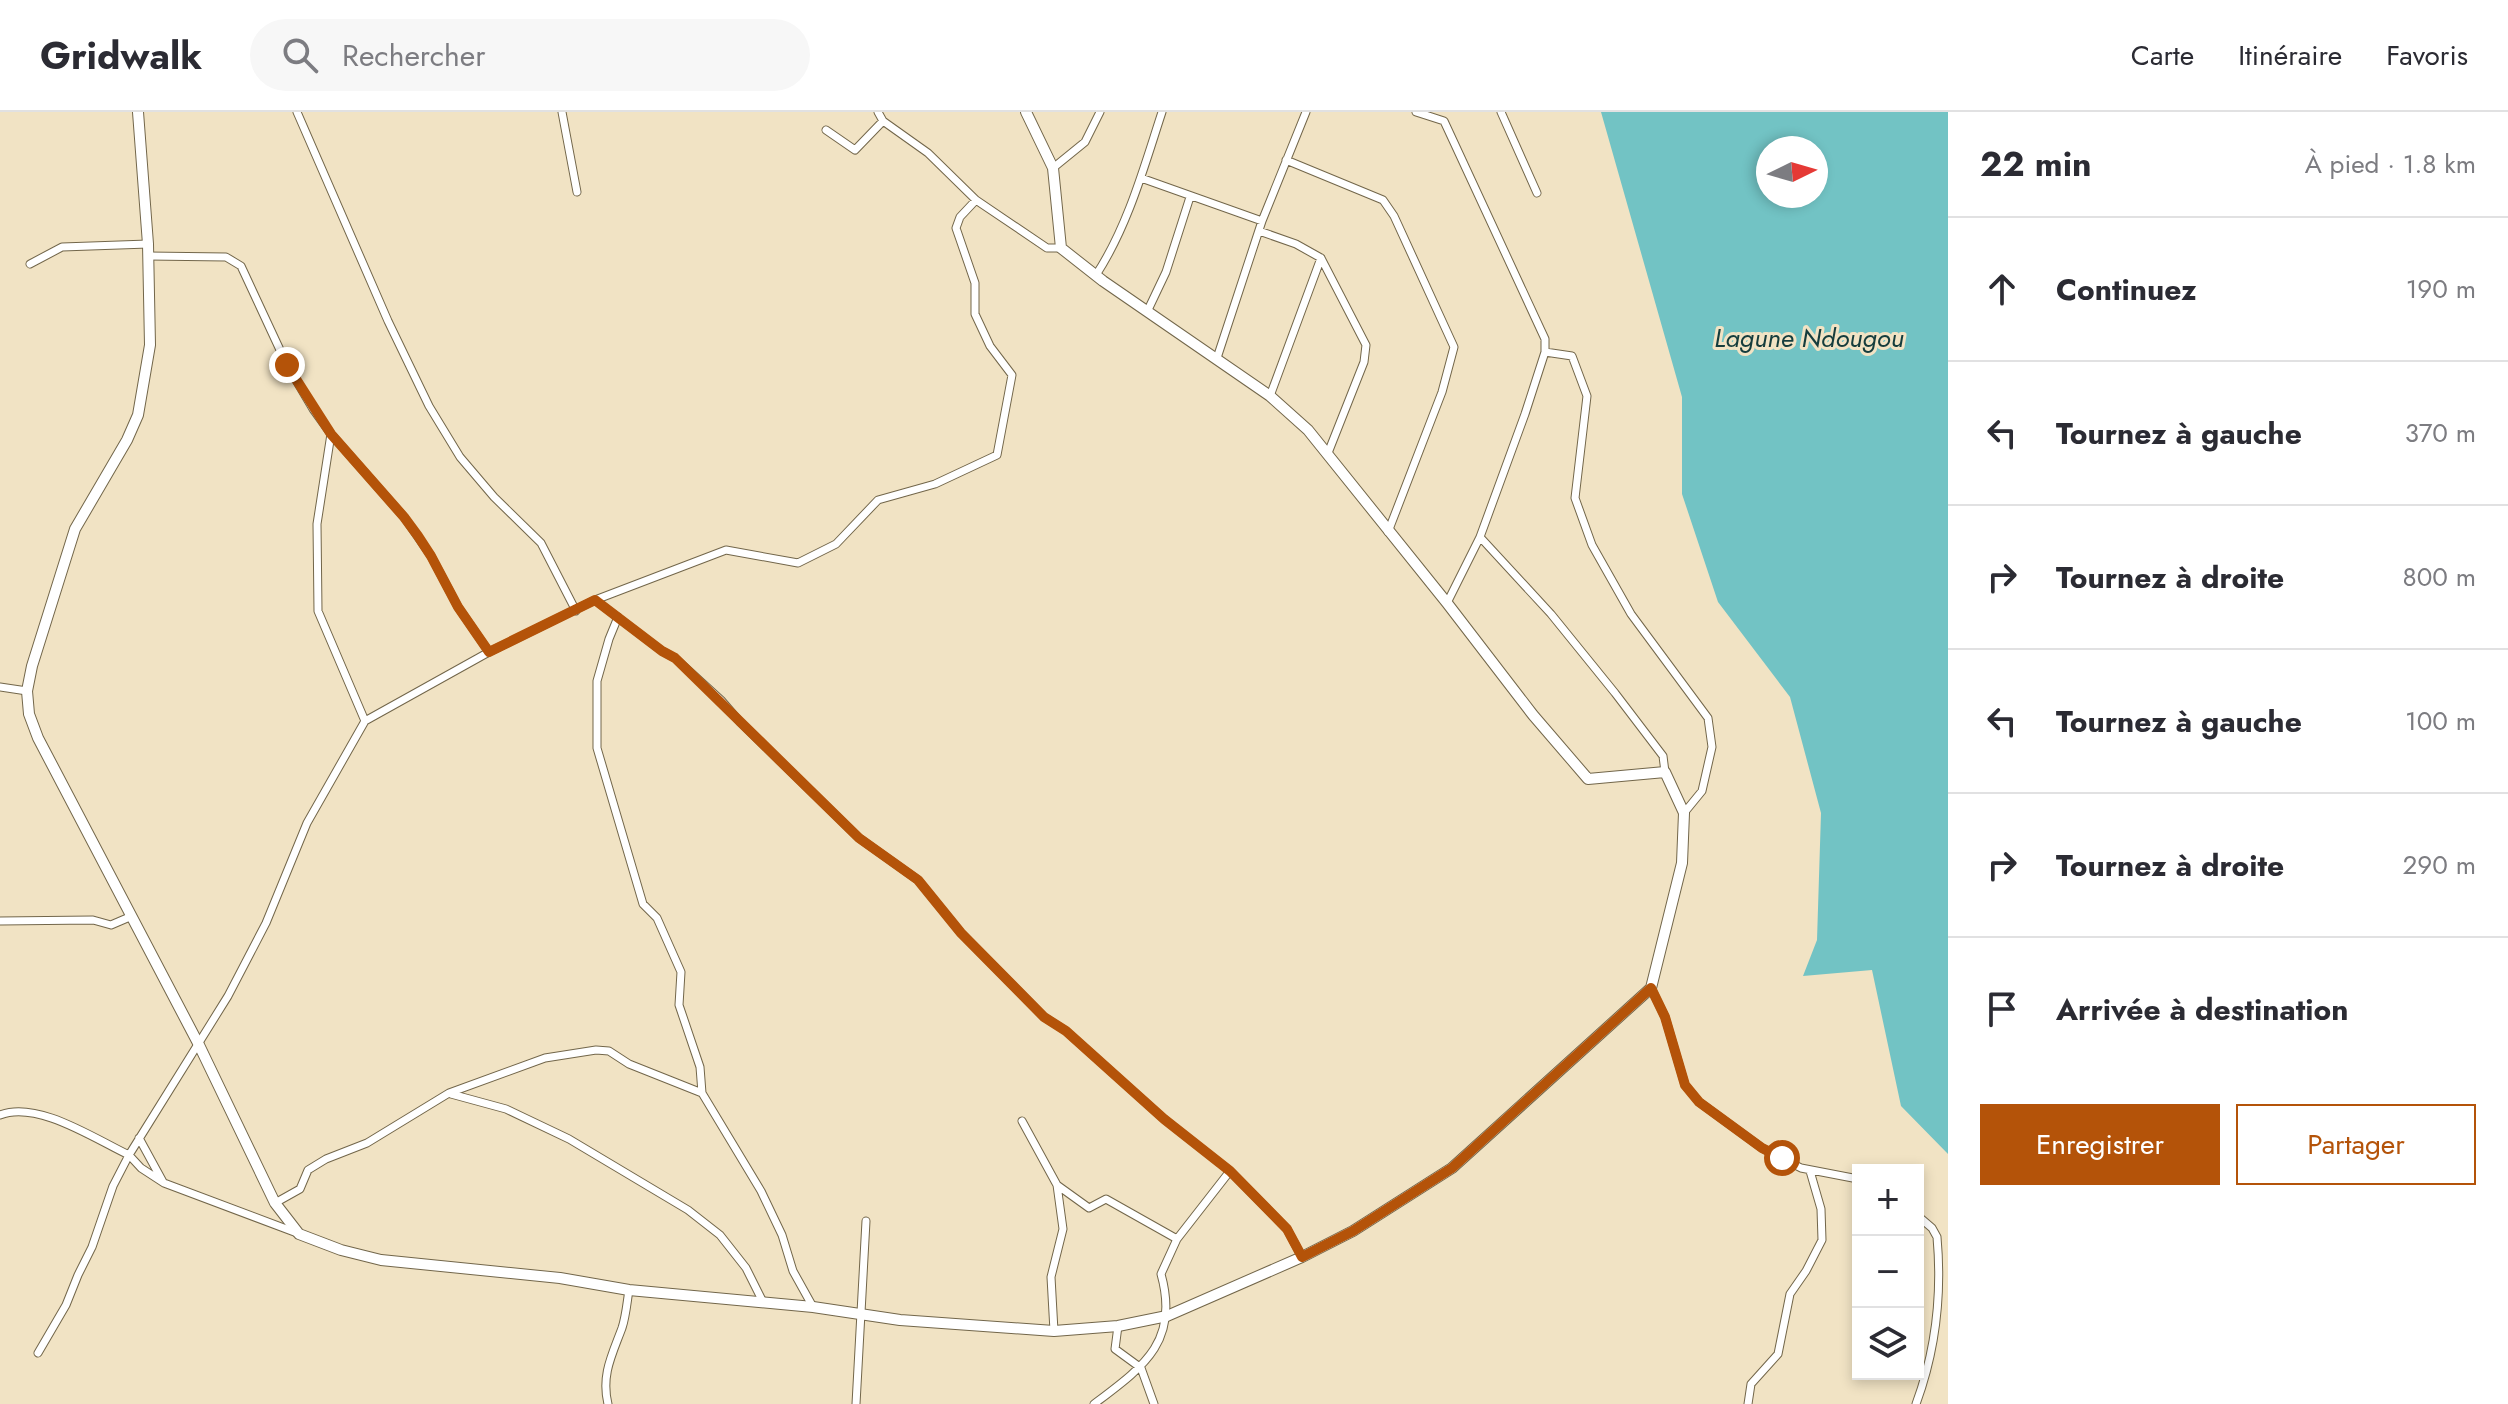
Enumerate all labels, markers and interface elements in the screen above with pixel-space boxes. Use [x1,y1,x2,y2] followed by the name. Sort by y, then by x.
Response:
[250,19,810,91] search box
[40,28,202,83] text: Gridwalk
[278,33,322,77] icon: search
[342,34,486,77] text: Rechercher
[2131,35,2194,76] text: Carte
[2238,35,2342,76] text: Itinéraire
[2386,35,2468,76] text: Favoris
[1756,136,1828,208] north arrow
[1980,140,2092,189] text: 22 min
[2305,145,2476,183] text: À pied · 1.8 km
[1980,267,2024,311] icon: ahead
[2056,268,2197,311] text: Continuez
[2406,270,2476,308] text: 190 m
[1714,319,1904,357] water label: Lagune Ndougou
[269,347,305,383] route end
[1980,411,2024,455] icon: left
[2056,412,2302,455] text: Tournez à gauche
[2405,414,2476,452] text: 370 m
[1980,555,2024,599] icon: right
[2056,556,2284,599] text: Tournez à droite
[2403,558,2476,596] text: 800 m
[1980,699,2024,743] icon: left
[2056,700,2302,743] text: Tournez à gauche
[2405,702,2476,740] text: 100 m
[1980,843,2024,887] icon: right
[2056,844,2284,887] text: Tournez à droite
[2403,846,2476,884] text: 290 m
[1980,987,2024,1031] icon: arrive
[2056,988,2348,1031] text: Arrivée à destination
[1980,1104,2220,1185] button: Enregistrer
[2236,1104,2476,1185] button: Partager
[1764,1140,1800,1176] route start
[1852,1164,1924,1380] map controls
[1852,1164,1924,1236] button: +
[1852,1236,1924,1308] button: −
[1852,1308,1924,1380] button: layers

